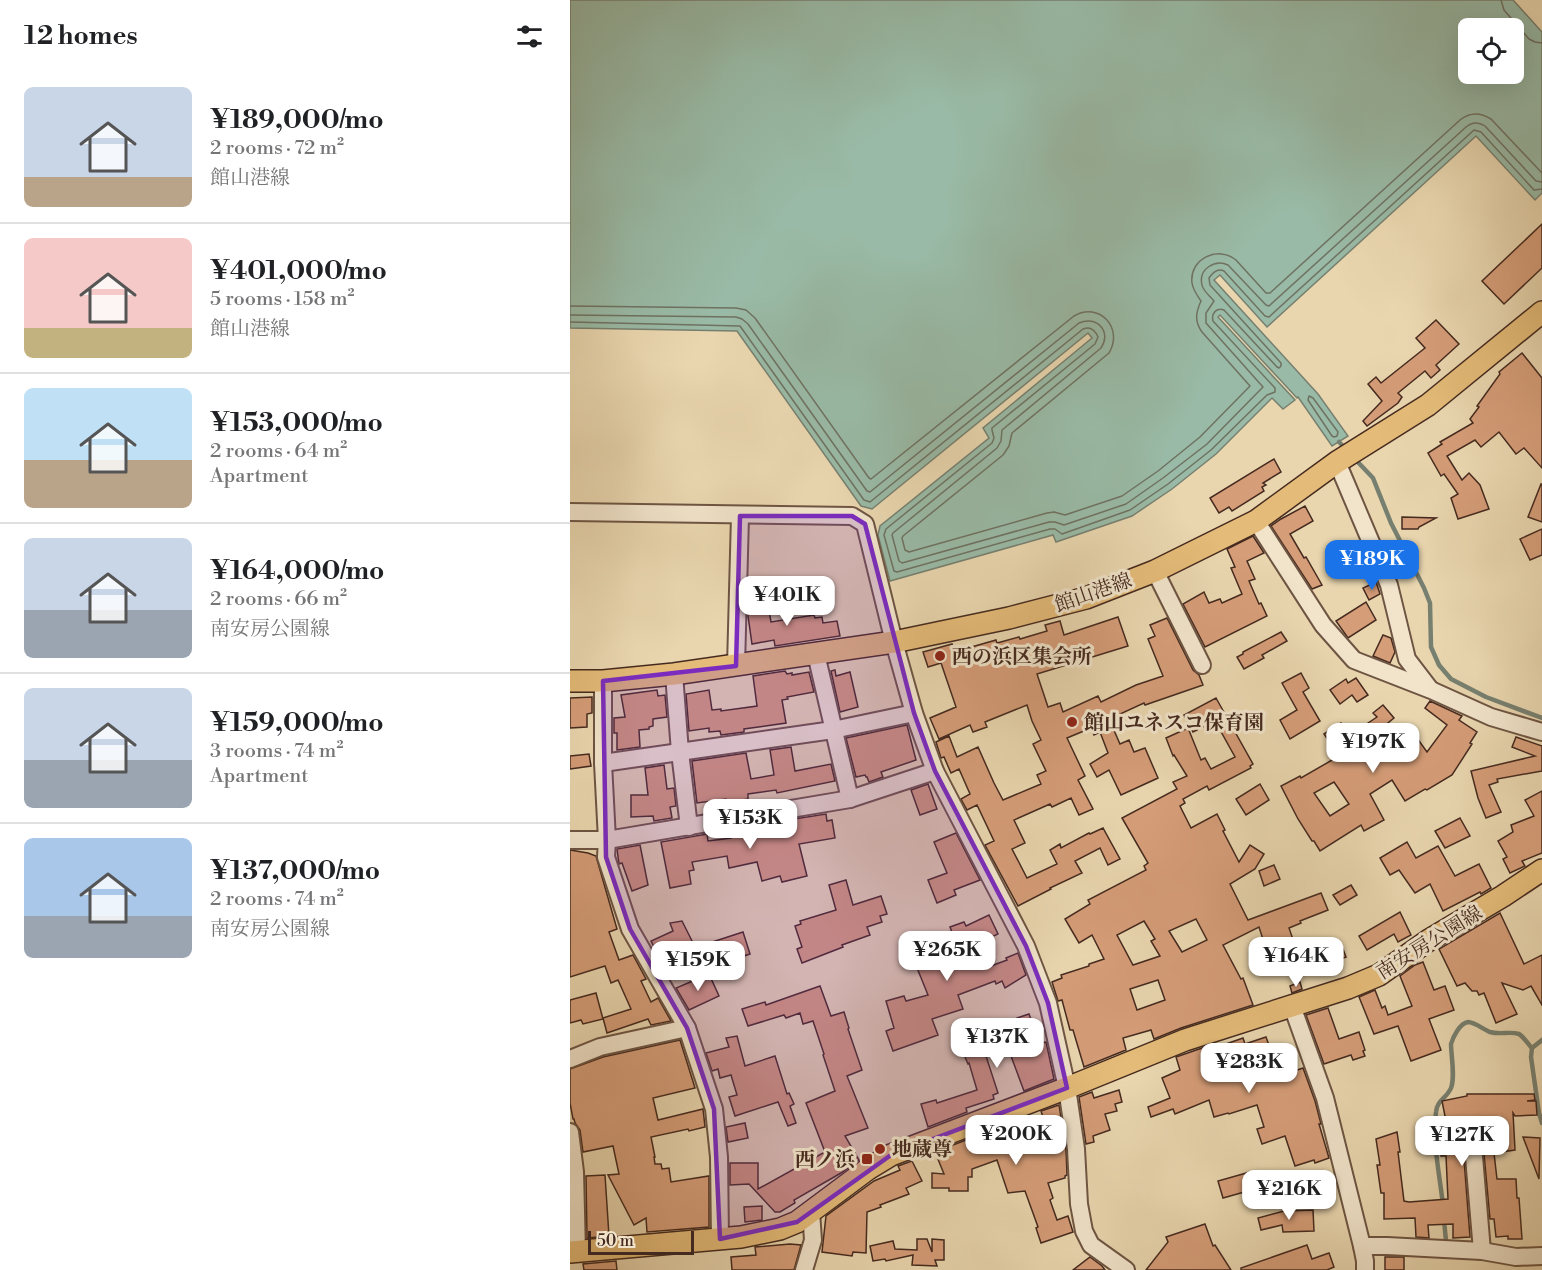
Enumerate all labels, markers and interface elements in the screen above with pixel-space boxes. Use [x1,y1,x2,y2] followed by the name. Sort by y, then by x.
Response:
[1458,18,1524,84] map controls
[1458,18,1524,84] button: locate
[24,20,138,52] text: 12 homes
[513,20,546,53] icon: filters
[210,104,384,136] text: ¥189,000/mo
[72,111,144,183] icon: home
[210,136,344,161] text: 2 rooms · 72 m²
[210,166,290,191] text: 館山港線
[210,255,387,287] text: ¥401,000/mo
[72,262,144,334] icon: home
[210,287,354,312] text: 5 rooms · 158 m²
[210,317,290,342] text: 館山港線
[210,407,383,439] text: ¥153,000/mo
[72,412,144,484] icon: home
[210,439,347,464] text: 2 rooms · 64 m²
[210,464,308,489] text: Apartment
[1330,540,1414,591] pin: ¥189K
[1339,547,1405,572] text: ¥189K
[210,555,384,587] text: ¥164,000/mo
[72,562,144,634] icon: home
[1052,569,1135,618] street label: 館山港線
[745,576,829,627] pin: ¥401K
[753,583,821,608] text: ¥401K
[210,587,347,612] text: 2 rooms · 66 m²
[210,617,330,642] text: 南安房公園線
[952,645,1092,670] place label: 西の浜区集会所
[933,649,947,663] marker: 西の浜区集会所
[210,707,384,739] text: ¥159,000/mo
[1084,711,1264,736] place label: 館山ユネスコ保育園
[72,712,144,784] icon: home
[1065,715,1079,729] marker: 館山ユネスコ保育園
[1331,723,1415,774] pin: ¥197K
[1340,730,1406,755] text: ¥197K
[210,739,343,764] text: 3 rooms · 74 m²
[210,764,308,789] text: Apartment
[708,799,792,850] pin: ¥153K
[717,806,783,831] text: ¥153K
[210,855,380,887] text: ¥137,000/mo
[72,862,144,934] icon: home
[210,887,344,912] text: 2 rooms · 74 m²
[1372,901,1487,986] street label: 南安房公園線
[210,917,330,942] text: 南安房公園線
[905,931,989,982] pin: ¥265K
[1254,937,1338,988] pin: ¥164K
[912,938,982,963] text: ¥265K
[656,941,740,992] pin: ¥159K
[1263,944,1329,969] text: ¥164K
[665,948,731,973] text: ¥159K
[955,1018,1039,1069] pin: ¥137K
[965,1025,1029,1050] text: ¥137K
[1207,1043,1291,1094] pin: ¥283K
[1215,1050,1283,1075] text: ¥283K
[974,1115,1058,1166] pin: ¥200K
[1420,1116,1504,1167] pin: ¥127K
[979,1122,1053,1147] text: ¥200K
[1429,1123,1495,1148] text: ¥127K
[892,1138,952,1163] place label: 地蔵尊
[873,1142,887,1156] marker: 地蔵尊
[795,1148,855,1173] place label: 西ノ浜
[860,1152,874,1166] marker: 西ノ浜
[1247,1170,1331,1221] pin: ¥216K
[1256,1177,1322,1202] text: ¥216K
[588,1228,694,1256] scale bar
[597,1231,634,1251] text: 50 m

